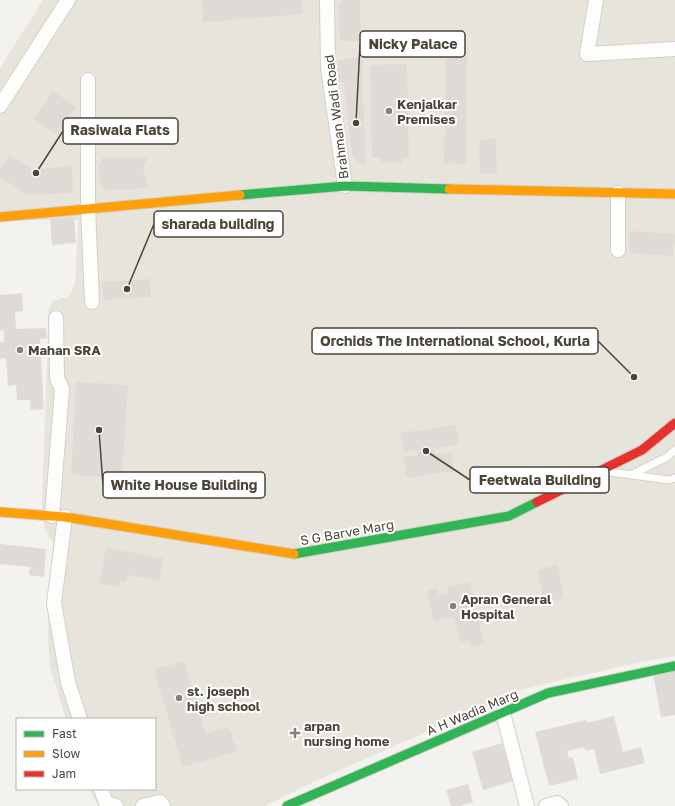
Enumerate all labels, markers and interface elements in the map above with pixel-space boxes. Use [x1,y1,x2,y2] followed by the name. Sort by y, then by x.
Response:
[360,31,465,57] callout: Nicky Palace
[368,35,458,52] text: Nicky Palace
[320,54,352,180] street label: Brahman Wadi Road
[397,96,457,127] place label: Kenjalkar Premises
[384,106,394,116] marker: Kenjalkar Premises
[63,118,178,144] callout: Rasiwala Flats
[70,121,170,138] text: Rasiwala Flats
[154,211,283,237] callout: sharada building
[162,215,274,232] text: sharada building
[312,328,598,354] callout: Orchids The International School, Kurla
[320,332,590,349] text: Orchids The International School, Kurla
[28,342,101,358] place label: Mahan SRA
[15,345,25,355] marker: Mahan SRA
[470,467,609,493] callout: Feetwala Building
[479,471,601,488] text: Feetwala Building
[103,472,265,498] callout: White House Building
[111,476,257,493] text: White House Building
[299,516,395,548] street label: S G Barve Marg
[461,591,552,622] place label: Apran General Hospital
[448,601,458,611] marker: Apran General Hospital
[187,683,261,714] place label: st. joseph high school
[424,686,520,738] street label: A H Wadia Marg
[174,693,184,703] marker: st. joseph high school
[16,718,156,790] legend
[304,718,390,749] place label: arpan nursing home
[52,726,77,741] text: Fast
[289,727,301,739] marker: arpan nursing home
[52,746,80,761] text: Slow
[52,766,76,781] text: Jam

